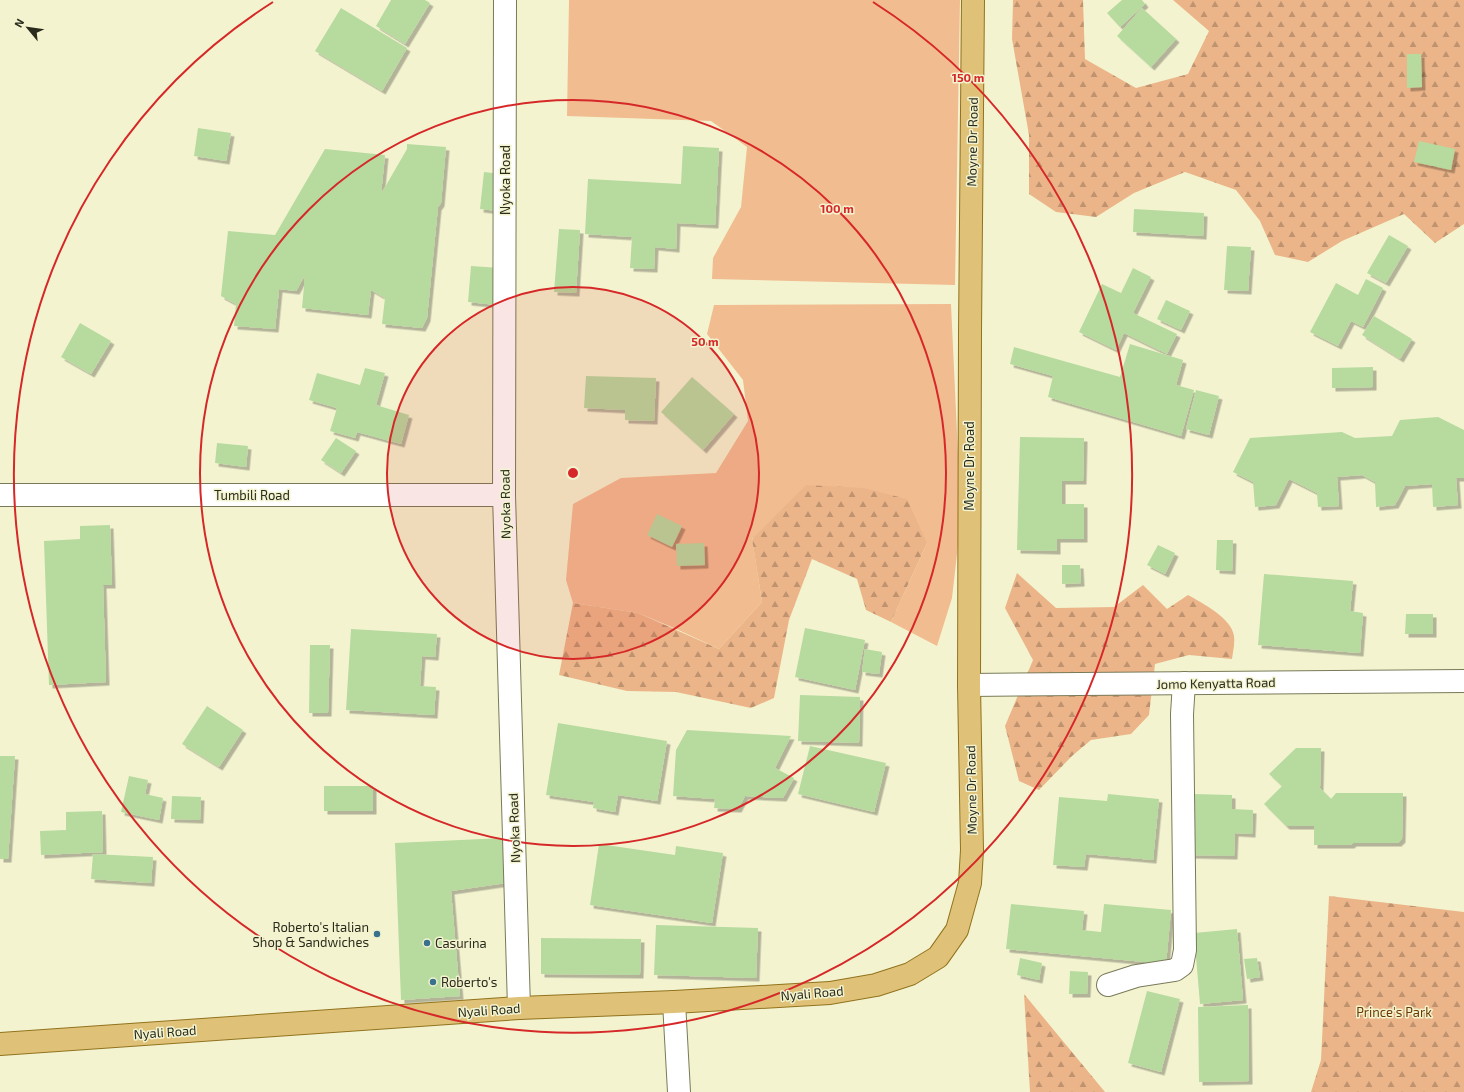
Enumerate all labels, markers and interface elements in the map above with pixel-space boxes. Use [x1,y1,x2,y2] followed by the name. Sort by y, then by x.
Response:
[8,8,48,48] north arrow
[11,16,26,30] text: N
[952,70,984,84] text: 150 m
[963,97,981,187] street label: Moyne Dr Road
[497,145,513,215] street label: Nyoka Road
[820,201,854,215] text: 100 m
[691,334,719,348] text: 50 m
[961,421,977,511] street label: Moyne Dr Road
[566,466,580,480] centre of rings
[496,469,514,539] street label: Nyoka Road
[214,487,290,503] street label: Tumbili Road
[1156,674,1276,692] street label: Jomo Kenyatta Road
[962,745,980,835] street label: Moyne Dr Road
[505,793,523,863] street label: Nyoka Road
[253,919,369,950] place label: Roberto's Italian Shop & Sandwiches
[372,929,382,939] marker: Roberto's Italian Shop & Sandwiches
[435,935,487,951] place label: Casurina
[422,938,432,948] marker: Casurina
[441,974,497,990] place label: Roberto's
[428,977,438,987] marker: Roberto's
[780,982,844,1004] street label: Nyali Road
[457,1000,521,1020] street label: Nyali Road
[1356,1004,1432,1020] park label: Prince's Park
[133,1022,197,1042] street label: Nyali Road

